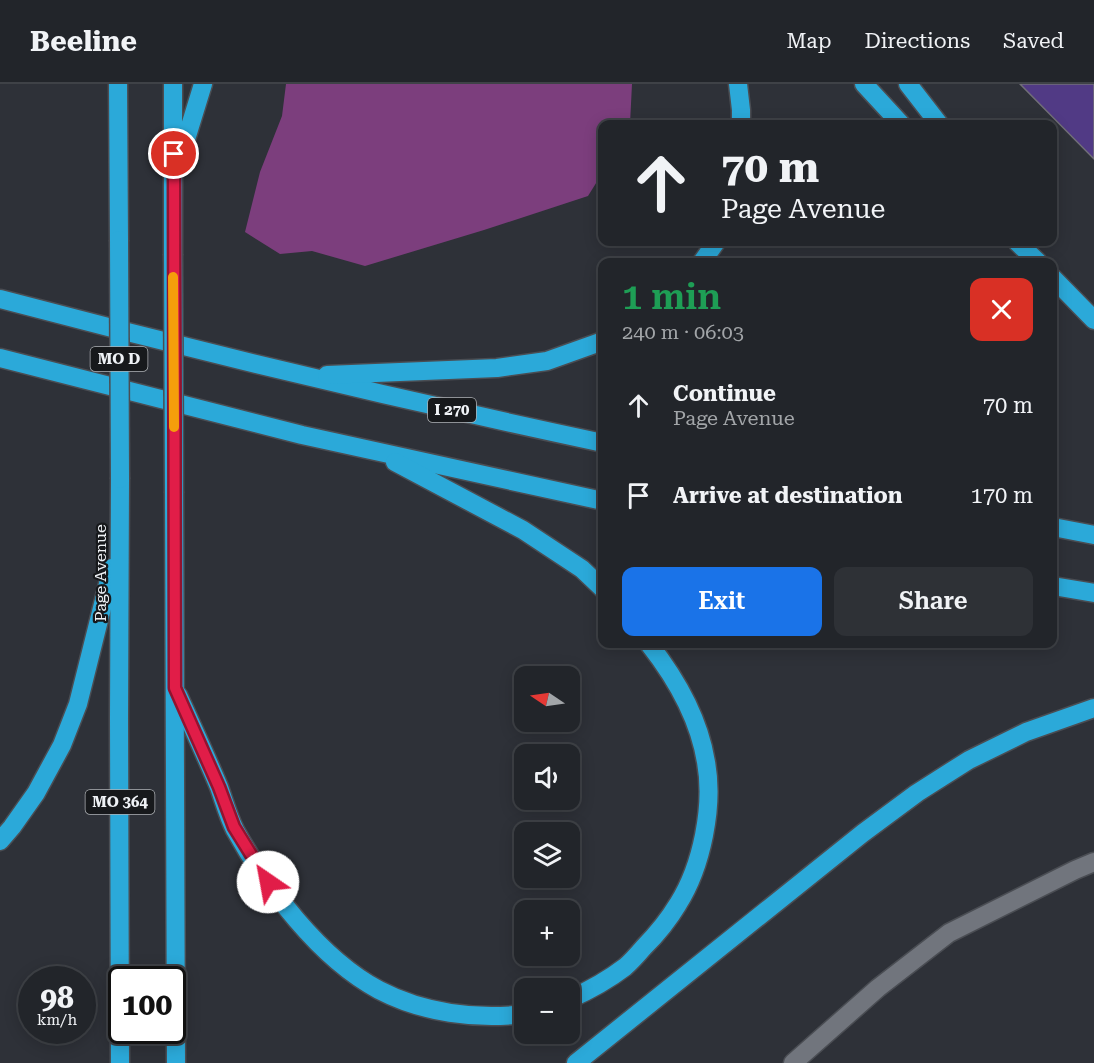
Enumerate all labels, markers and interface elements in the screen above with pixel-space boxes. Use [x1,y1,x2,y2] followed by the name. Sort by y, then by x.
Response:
[30,25,137,58] text: Beeline
[787,29,831,53] text: Map
[864,29,970,53] text: Directions
[1003,29,1064,53] text: Saved
[148,128,199,179] pin
[157,137,190,170] icon: arrive
[721,143,819,192] text: 70 m
[622,144,700,222] icon: ahead
[721,193,885,225] text: Page Avenue
[622,276,721,318] text: 1 min
[970,278,1033,341] button: close
[622,320,744,344] text: 240 m · 06:03
[90,347,148,371] road number: MO D
[673,381,776,406] text: Continue
[622,389,655,422] icon: ahead
[983,393,1033,418] text: 70 m
[428,398,476,422] road number: I 270
[673,406,795,430] text: Page Avenue
[622,479,655,512] icon: arrive
[673,483,902,508] text: Arrive at destination
[970,483,1033,508] text: 170 m
[91,524,110,622] street label: Page Avenue
[622,567,822,636] button: Exit
[834,567,1033,636] button: Share
[514,666,580,732] north arrow
[514,666,580,1044] map controls
[514,744,580,810] button: sound
[86,790,154,814] road number: MO 364
[514,822,580,888] button: layers
[236,850,300,914] position arrow
[514,900,580,966] button: +
[108,966,186,1044] speed limit sign: 100
[514,978,580,1044] button: −
[40,980,74,1015] text: 98
[37,1011,77,1029] text: km/h

